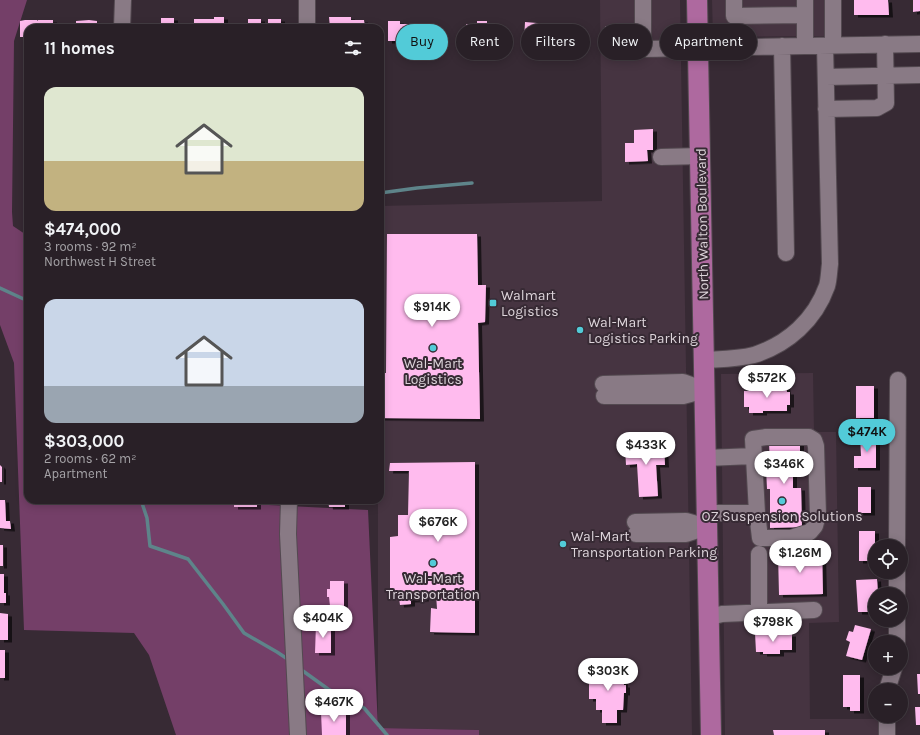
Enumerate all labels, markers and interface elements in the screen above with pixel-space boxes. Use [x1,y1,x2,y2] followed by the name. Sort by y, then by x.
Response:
[396,24,448,60] chip: Buy
[456,24,513,60] chip: Rent
[521,24,590,60] chip: Filters
[598,24,652,60] chip: New
[660,24,757,60] chip: Apartment
[342,37,364,59] icon: filters
[44,38,115,58] text: 11 homes
[168,113,240,185] icon: home
[693,148,712,300] street label: North Walton Boulevard
[44,219,121,239] text: $474,000
[44,239,137,254] text: 3 rooms · 92 m²
[44,254,156,269] text: Northwest H Street
[501,287,559,320] place label: Walmart Logistics
[404,294,460,328] pin: $914K
[488,298,498,308] marker: Walmart Logistics
[413,299,451,314] text: $914K
[588,314,698,347] place label: Wal-Mart Logistics Parking
[168,325,240,397] icon: home
[575,325,585,335] marker: Wal-Mart Logistics Parking
[428,343,438,353] marker: Wal-Mart Logistics
[404,355,462,388] place label: Wal-Mart Logistics
[739,365,795,399] pin: $572K
[747,370,787,385] text: $572K
[839,419,895,453] pin: $474K
[847,424,887,439] text: $474K
[44,431,124,451] text: $303,000
[618,432,674,466] pin: $433K
[625,437,667,452] text: $433K
[44,451,136,466] text: 2 rooms · 62 m²
[756,451,812,485] pin: $346K
[763,456,805,471] text: $346K
[44,466,107,481] text: Apartment
[777,496,787,506] marker: OZ Suspension Solutions
[701,508,863,525] place label: OZ Suspension Solutions
[410,509,466,543] pin: $676K
[418,514,458,529] text: $676K
[571,528,717,561] place label: Wal-Mart Transportation Parking
[558,539,568,549] marker: Wal-Mart Transportation Parking
[868,539,908,723] map controls
[868,539,908,579] button: locate
[767,540,833,574] pin: $1.26M
[778,545,822,560] text: $1.26M
[428,558,438,568] marker: Wal-Mart Transportation
[386,570,480,603] place label: Wal-Mart Transportation
[868,587,908,627] button: layers
[295,605,351,639] pin: $404K
[745,609,801,643] pin: $798K
[302,610,344,625] text: $404K
[753,614,793,629] text: $798K
[868,635,908,675] button: +
[580,658,636,692] pin: $303K
[587,663,629,678] text: $303K
[868,683,908,723] button: −
[306,689,362,723] pin: $467K
[314,694,354,709] text: $467K

